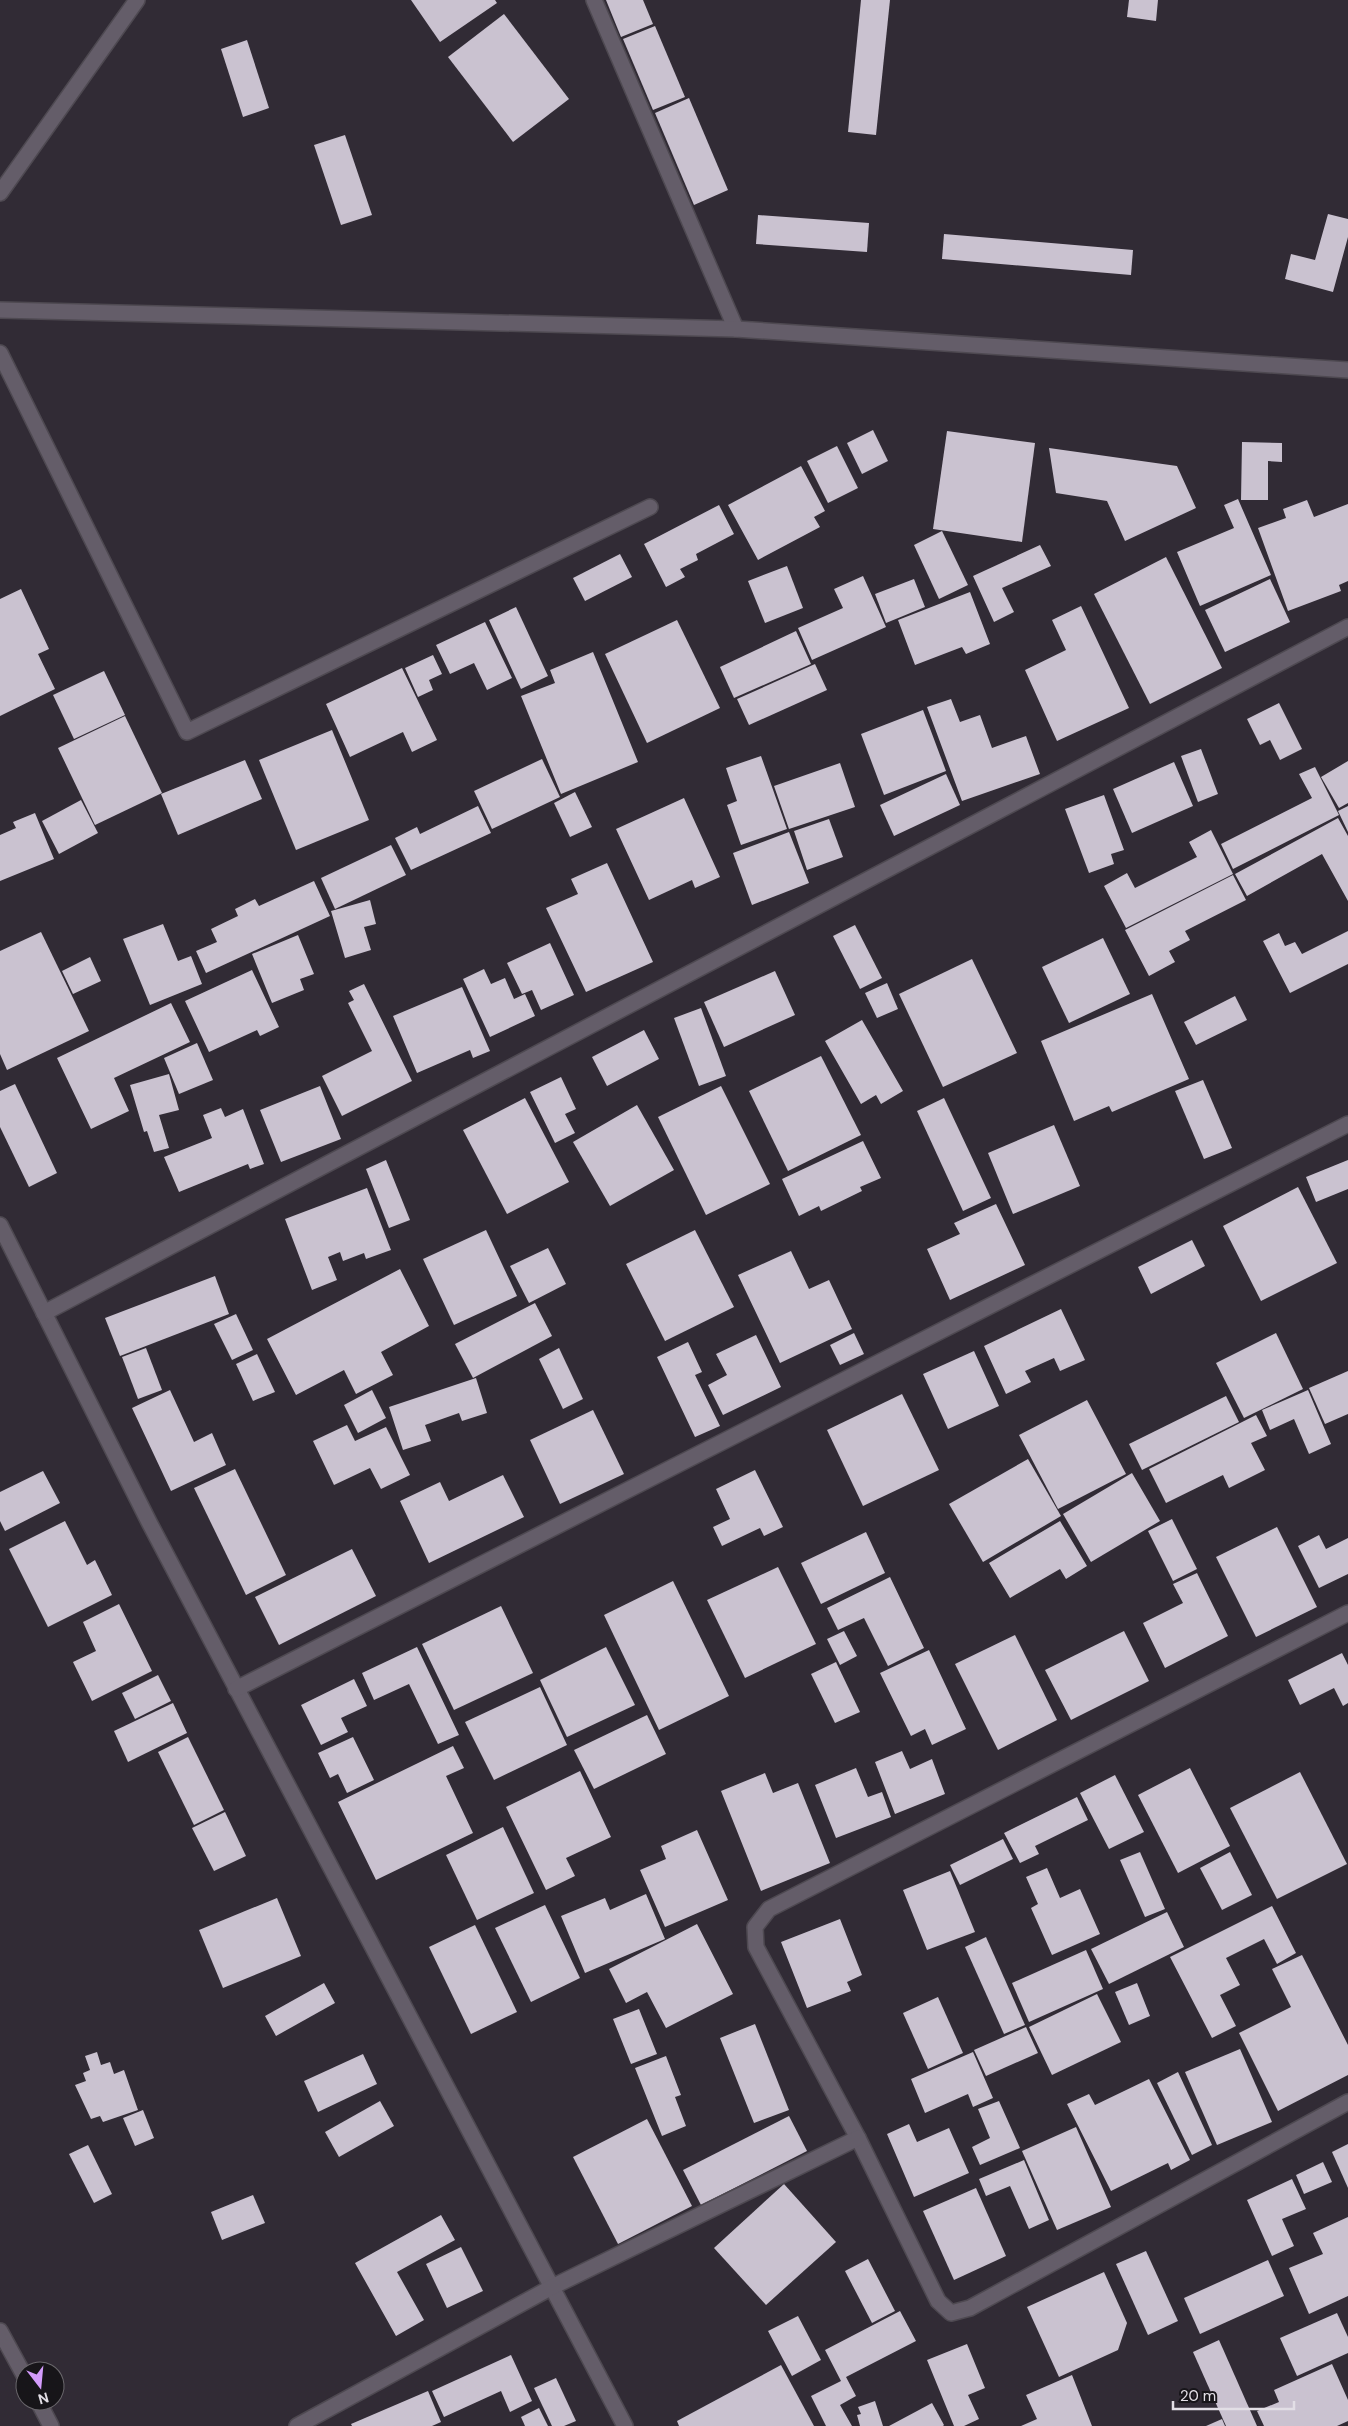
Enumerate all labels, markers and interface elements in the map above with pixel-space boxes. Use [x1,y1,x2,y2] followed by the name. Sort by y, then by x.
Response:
[15,2361,65,2411] north arrow
[1173,2378,1294,2410] scale bar
[1180,2386,1216,2406] text: 20 m
[36,2388,51,2409] text: N

